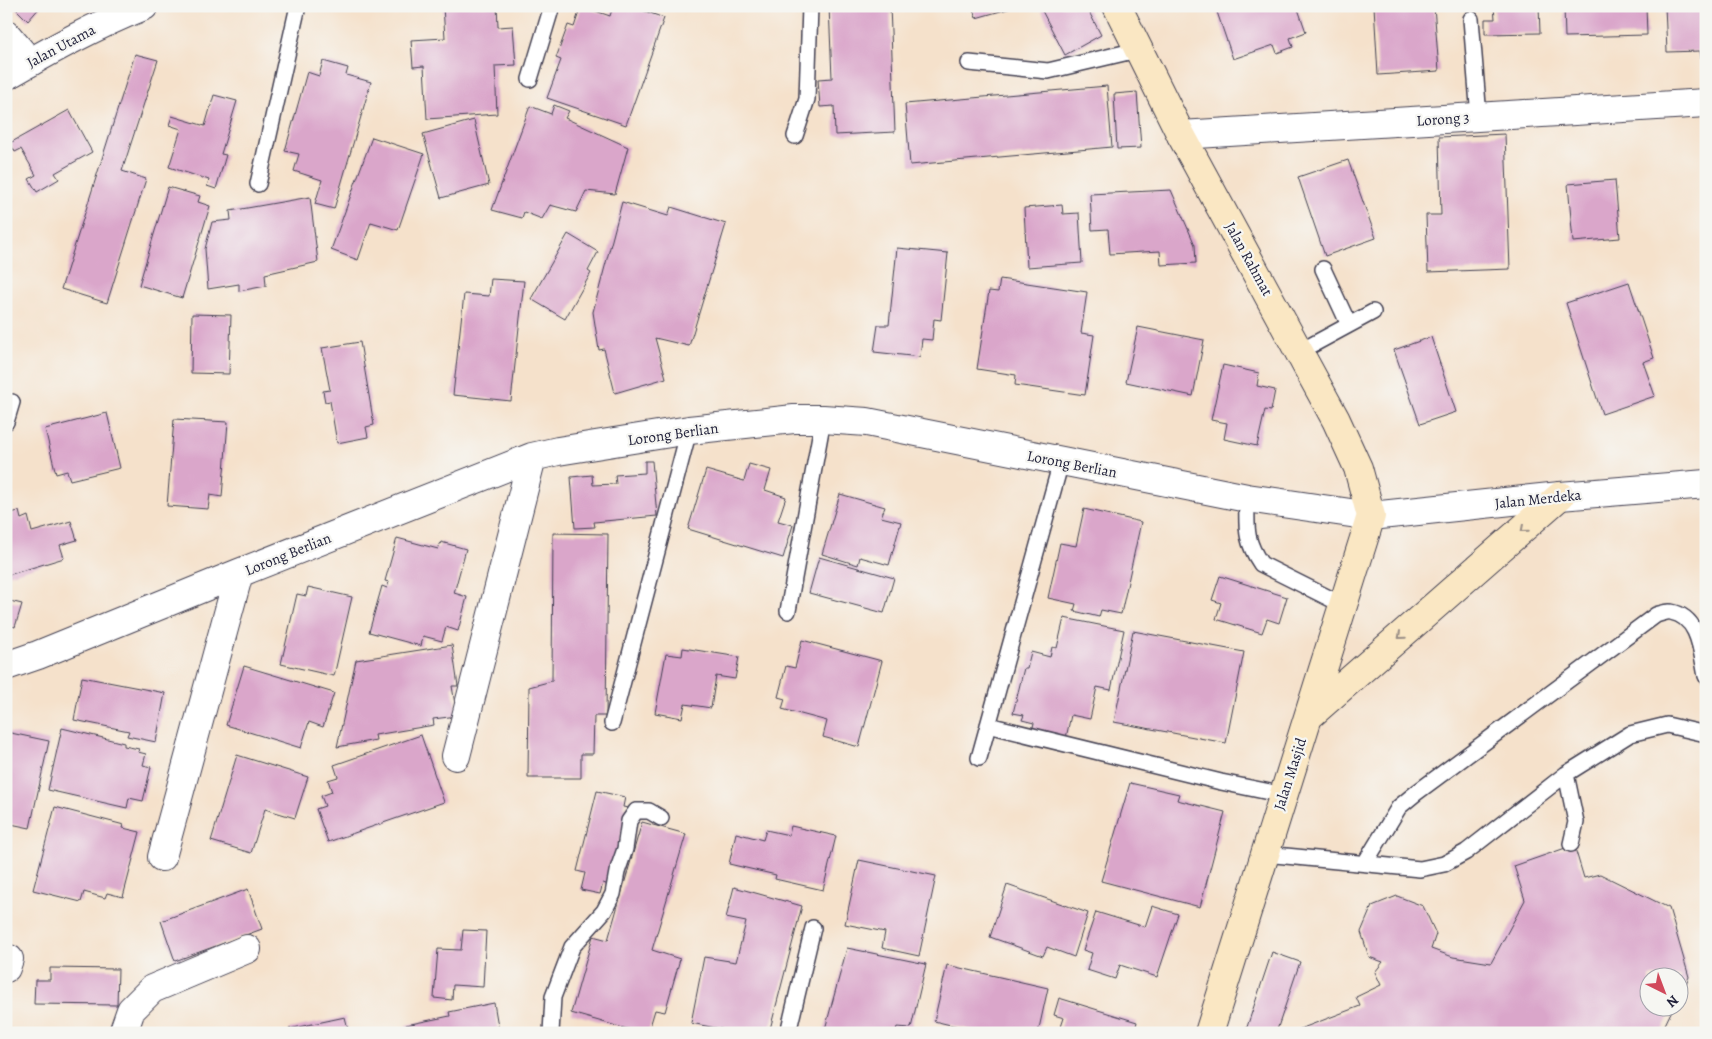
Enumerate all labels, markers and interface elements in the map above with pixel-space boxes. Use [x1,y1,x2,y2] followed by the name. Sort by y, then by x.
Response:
[23,20,99,72] street label: Jalan Utama
[1416,107,1470,131] street label: Lorong 3
[1220,218,1278,300] street label: Jalan Rahmat
[626,418,720,450] street label: Lorong Berlian
[1025,445,1119,483] street label: Lorong Berlian
[1494,485,1582,513] street label: Jalan Merdeka
[1520,523,1529,532] one-way arrow
[242,528,334,580] street label: Lorong Berlian
[1398,630,1407,639] one-way arrow
[1269,734,1311,813] street label: Jalan Masjid
[1640,966,1690,1016] north arrow
[1662,991,1683,1012] text: N

